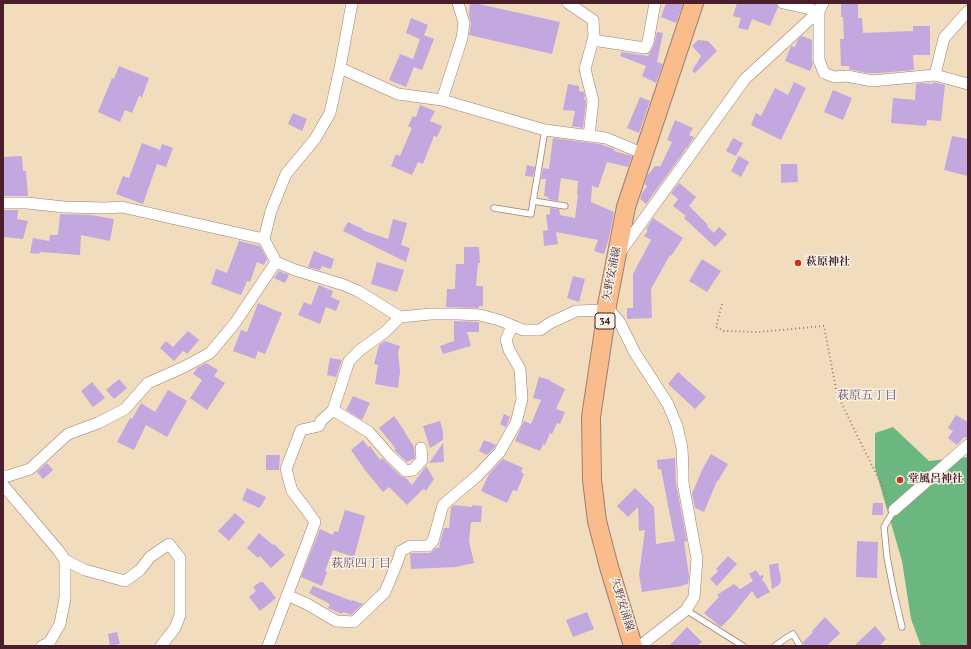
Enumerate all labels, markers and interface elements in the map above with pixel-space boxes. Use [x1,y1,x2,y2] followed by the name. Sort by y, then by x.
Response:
[601,246,625,302] street label: 矢野安浦線
[806,256,850,270] place label: 萩原神社
[793,258,803,268] marker: 萩原神社
[595,313,615,329] road number: 34
[837,390,897,404] district label: 萩原五丁目
[908,473,963,487] place label: 堂風呂神社
[895,475,905,485] marker: 堂風呂神社
[331,558,391,572] district label: 萩原四丁目
[607,577,635,633] street label: 矢野安浦線

